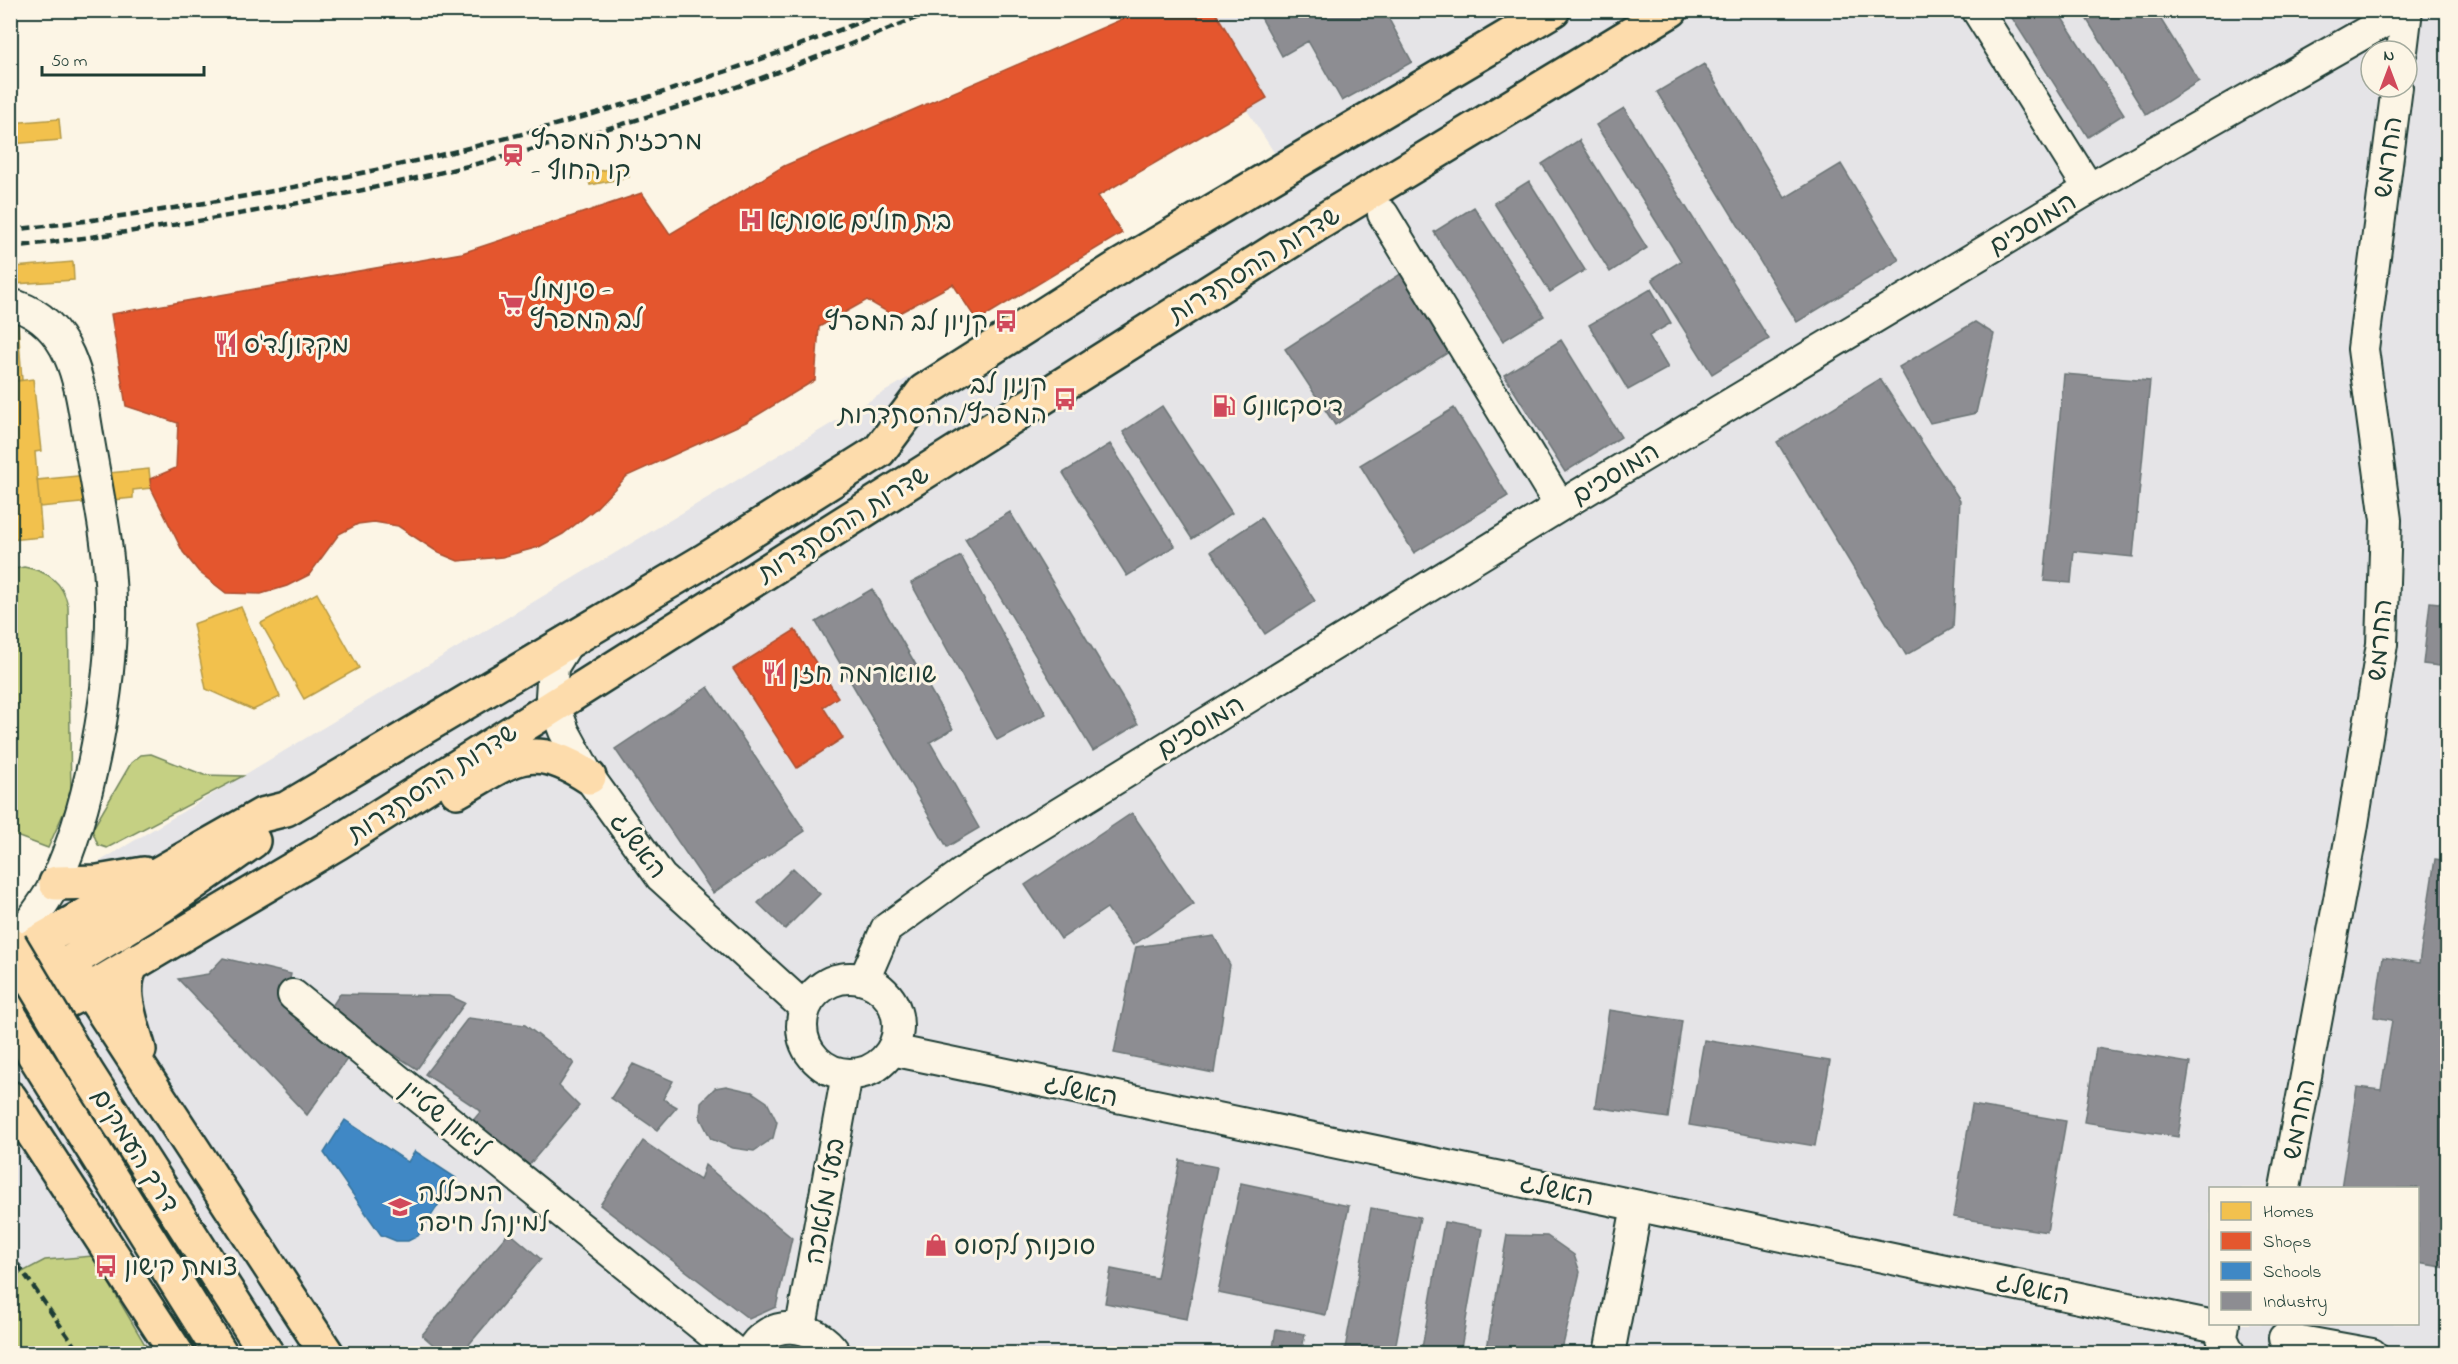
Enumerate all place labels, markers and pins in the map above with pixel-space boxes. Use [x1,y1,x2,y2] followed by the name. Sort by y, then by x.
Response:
[531,124,703,192] place label: מרכזית המפרץ - קו החוף
[500,142,526,168] station icon: מרכזית המפרץ - קו החוף
[769,204,952,242] place label: בית חולים אסותא
[738,207,764,233] hospital icon: בית חולים אסותא
[530,273,644,341] place label: סינמול - לב המפרץ
[499,291,525,317] supermarket icon: סינמול - לב המפרץ
[825,305,988,343] place label: קניון לב המפרץ
[993,308,1019,334] bus stop icon: קניון לב המפרץ
[244,328,349,366] place label: מקדונלד'ס
[213,331,239,357] restaurant icon: מקדונלד'ס
[836,368,1047,436] place label: קניון לב המפרץ/ההסתדרות
[1052,386,1078,412] bus stop icon: קניון לב המפרץ/ההסתדרות
[1242,390,1343,428] place label: דיסקאונט
[1211,393,1237,419] fuel station icon: דיסקאונט
[792,657,937,695] place label: שווארמה חזן
[761,660,787,686] restaurant icon: שווארמה חזן
[418,1176,550,1244] place label: המכללה למינהל חיפה
[387,1194,413,1220] school or university icon: המכללה למינהל חיפה
[954,1229,1095,1267] place label: סוכנות לקסוס
[923,1232,949,1258] shop icon: סוכנות לקסוס
[124,1250,238,1288] place label: צומת קישון
[93,1253,119,1279] bus stop icon: צומת קישון

